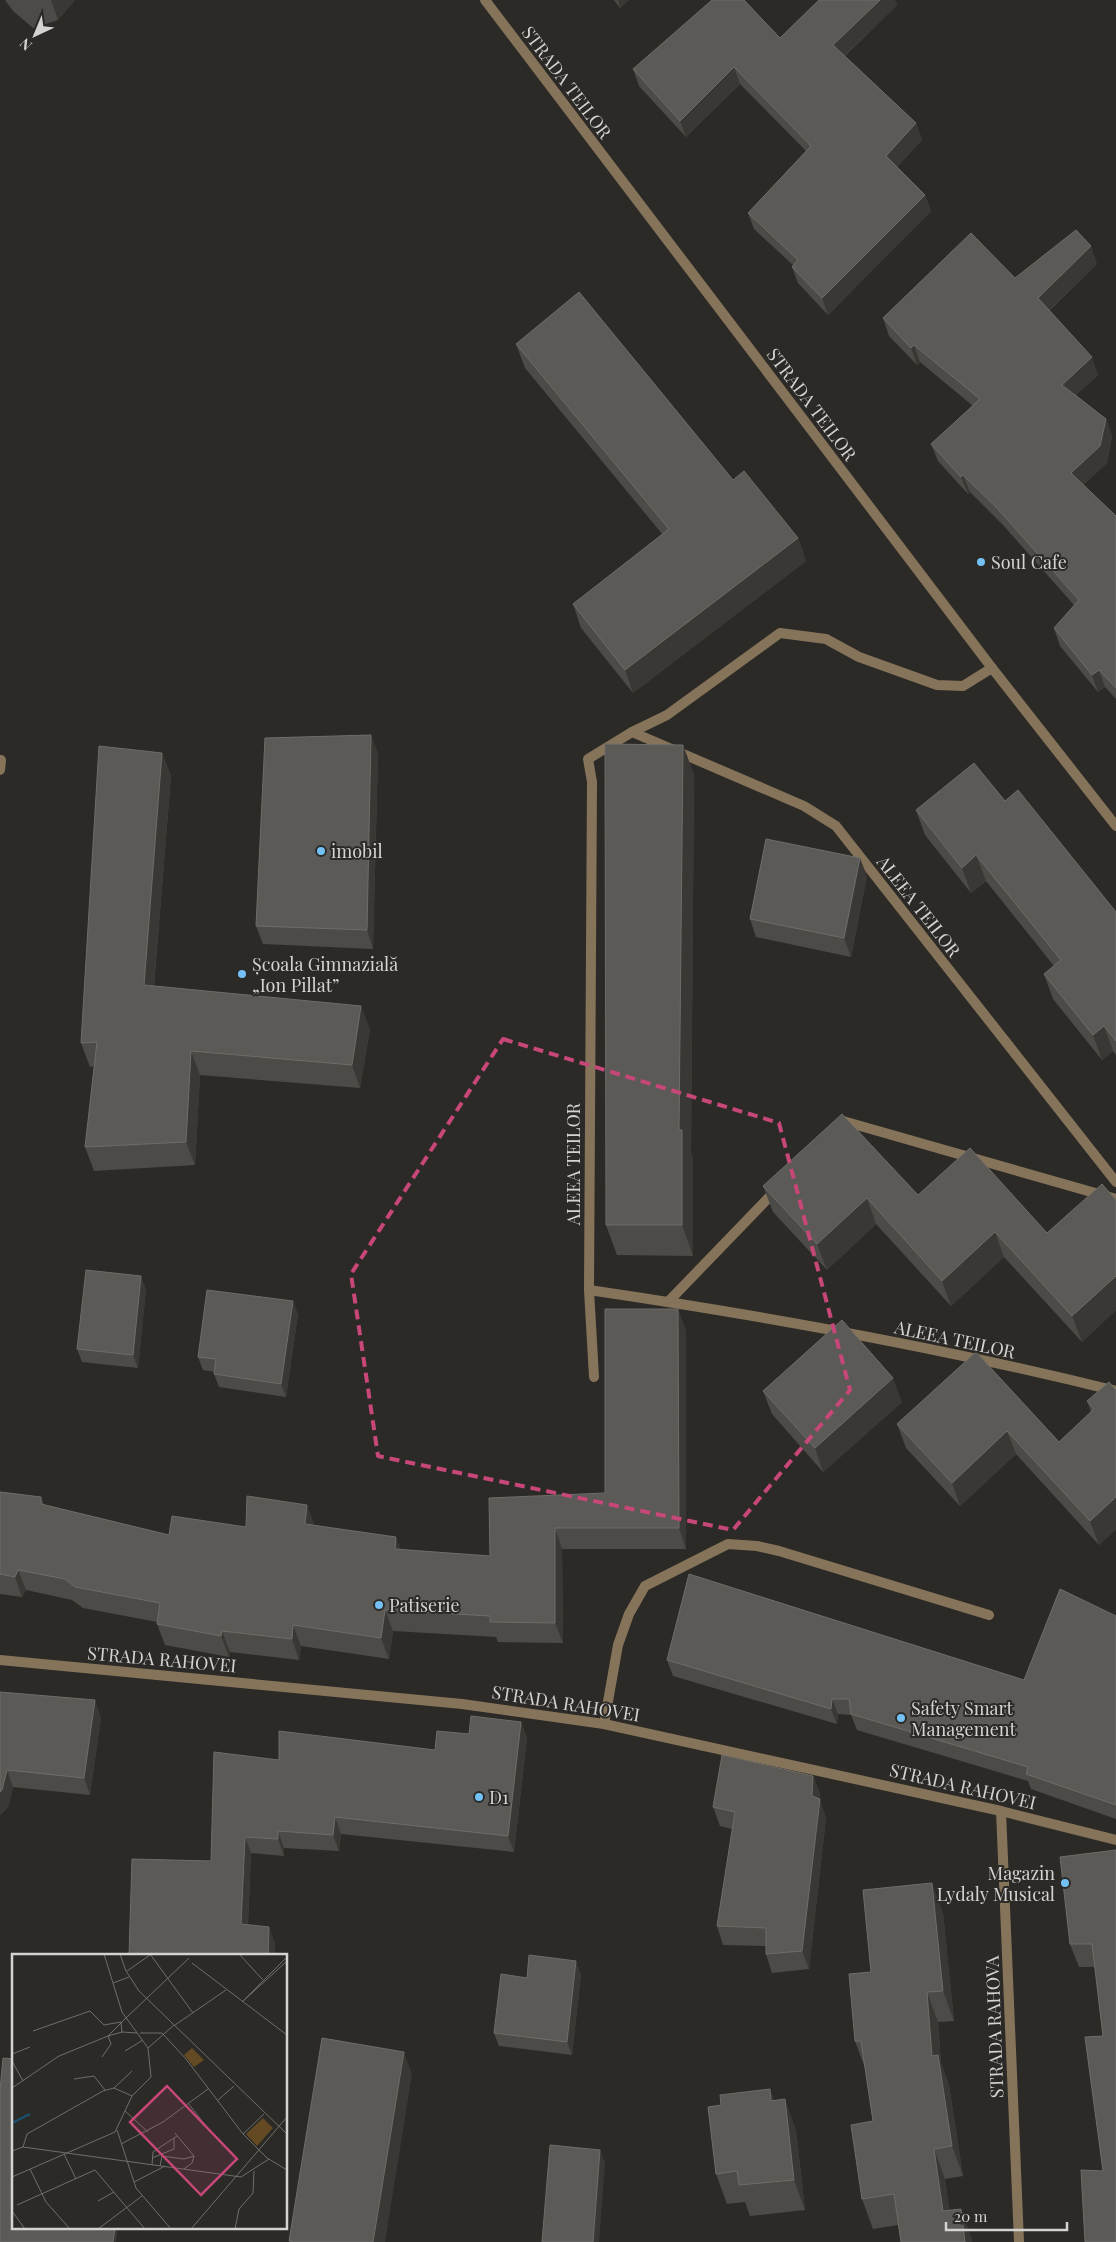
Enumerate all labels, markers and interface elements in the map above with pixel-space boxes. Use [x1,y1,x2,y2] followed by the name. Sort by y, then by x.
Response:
[10,10,60,60] north arrow
[517,21,617,143] street label: STRADA TEILOR
[15,34,36,55] text: N
[762,343,862,465] street label: STRADA TEILOR
[991,550,1067,574] place label: Soul Cafe
[975,556,987,568] marker: Soul Cafe
[331,839,383,863] place label: imobil
[315,845,327,857] marker: imobil
[871,850,966,962] street label: ALEEA TEILOR
[252,952,398,997] place label: Școala Gimnazială „Ion Pillat”
[236,968,248,980] marker: Școala Gimnazială „Ion Pillat”
[561,1102,585,1226] street label: ALEEA TEILOR
[892,1314,1018,1364] street label: ALEEA TEILOR
[389,1593,460,1617] place label: Patiserie
[373,1599,385,1611] marker: Patiserie
[86,1641,238,1677] street label: STRADA RAHOVEI
[490,1679,642,1727] street label: STRADA RAHOVEI
[911,1696,1017,1741] place label: Safety Smart Management
[895,1712,907,1724] marker: Safety Smart Management
[887,1757,1039,1815] street label: STRADA RAHOVEI
[489,1785,509,1809] place label: D1
[473,1791,485,1803] marker: D1
[937,1861,1055,1906] place label: Magazin Lydaly Musical
[1059,1877,1071,1889] marker: Magazin Lydaly Musical
[12,1954,288,2230] inset map
[979,1955,1008,2099] street label: STRADA RAHOVA
[946,2200,1067,2232] scale bar
[954,2206,988,2226] text: 20 m

